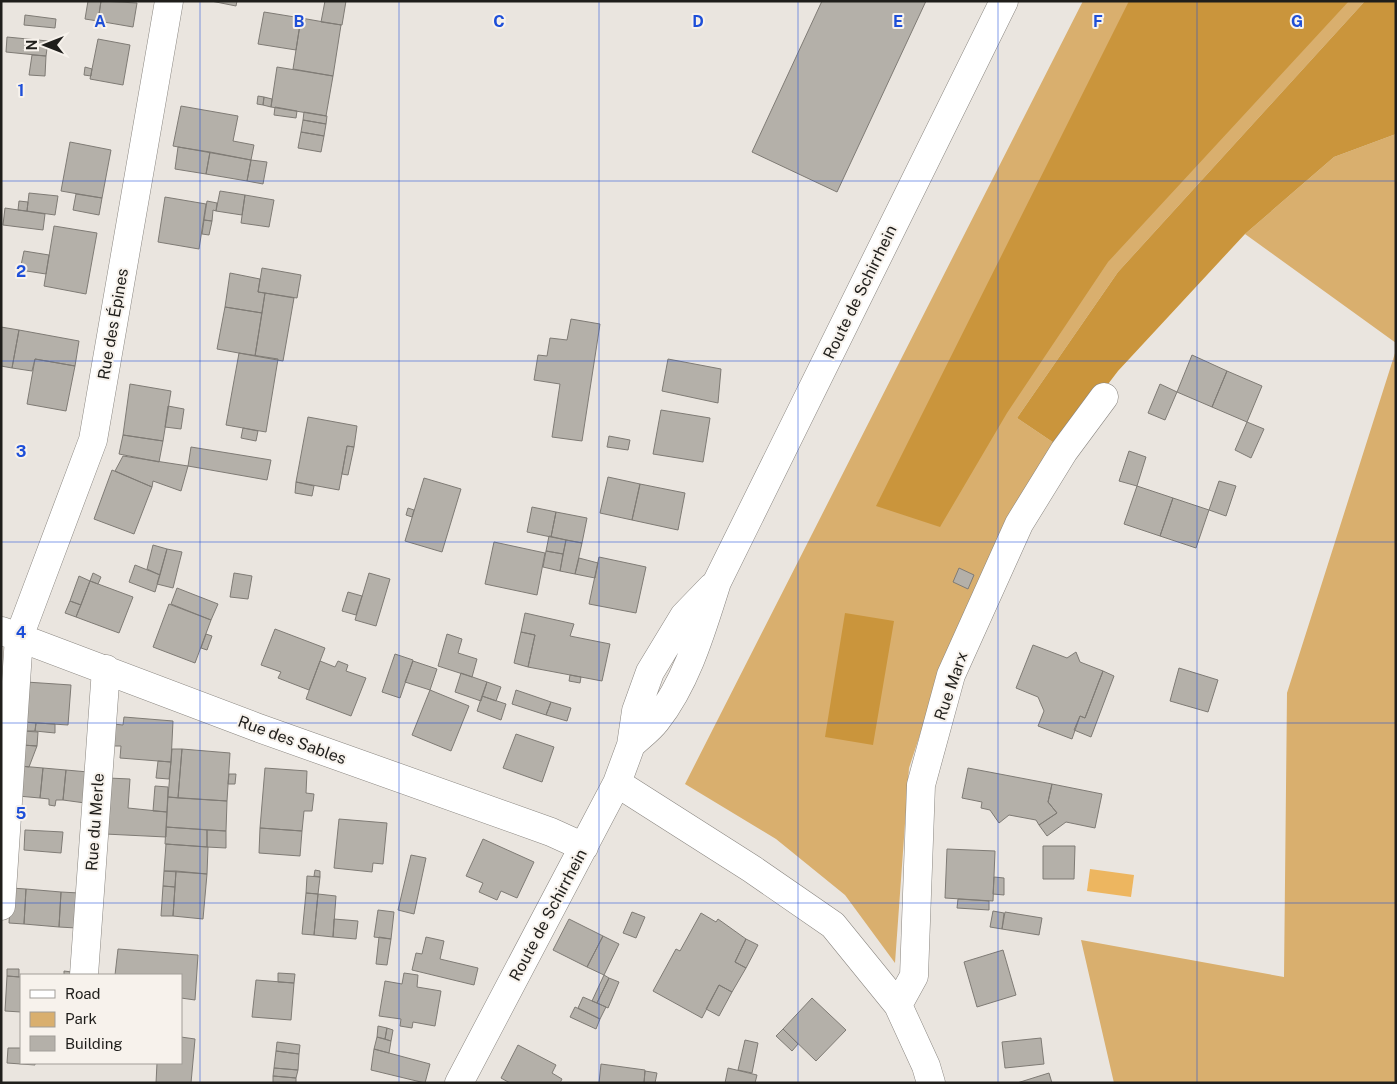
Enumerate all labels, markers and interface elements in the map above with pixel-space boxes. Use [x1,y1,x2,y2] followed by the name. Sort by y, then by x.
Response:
[94,12,106,31] text: A
[294,12,305,31] text: B
[493,12,505,31] text: C
[692,12,704,31] text: D
[893,12,903,31] text: E
[1093,12,1103,31] text: F
[1291,12,1303,31] text: G
[20,20,70,70] north arrow
[24,40,40,50] text: N
[18,81,24,100] text: 1
[819,222,901,362] street label: Route de Schirrhein
[16,262,26,281] text: 2
[93,267,132,381] street label: Rue des Épines
[16,442,26,461] text: 3
[16,623,27,642] text: 4
[930,649,972,723] street label: Rue Marx
[235,712,349,768] street label: Rue des Sables
[82,772,108,872] street label: Rue du Merle
[16,804,27,823] text: 5
[505,846,591,984] street label: Route de Schirrhein
[20,974,182,1064] legend
[65,985,101,1002] text: Road
[65,1010,97,1027] text: Park
[65,1035,123,1052] text: Building

